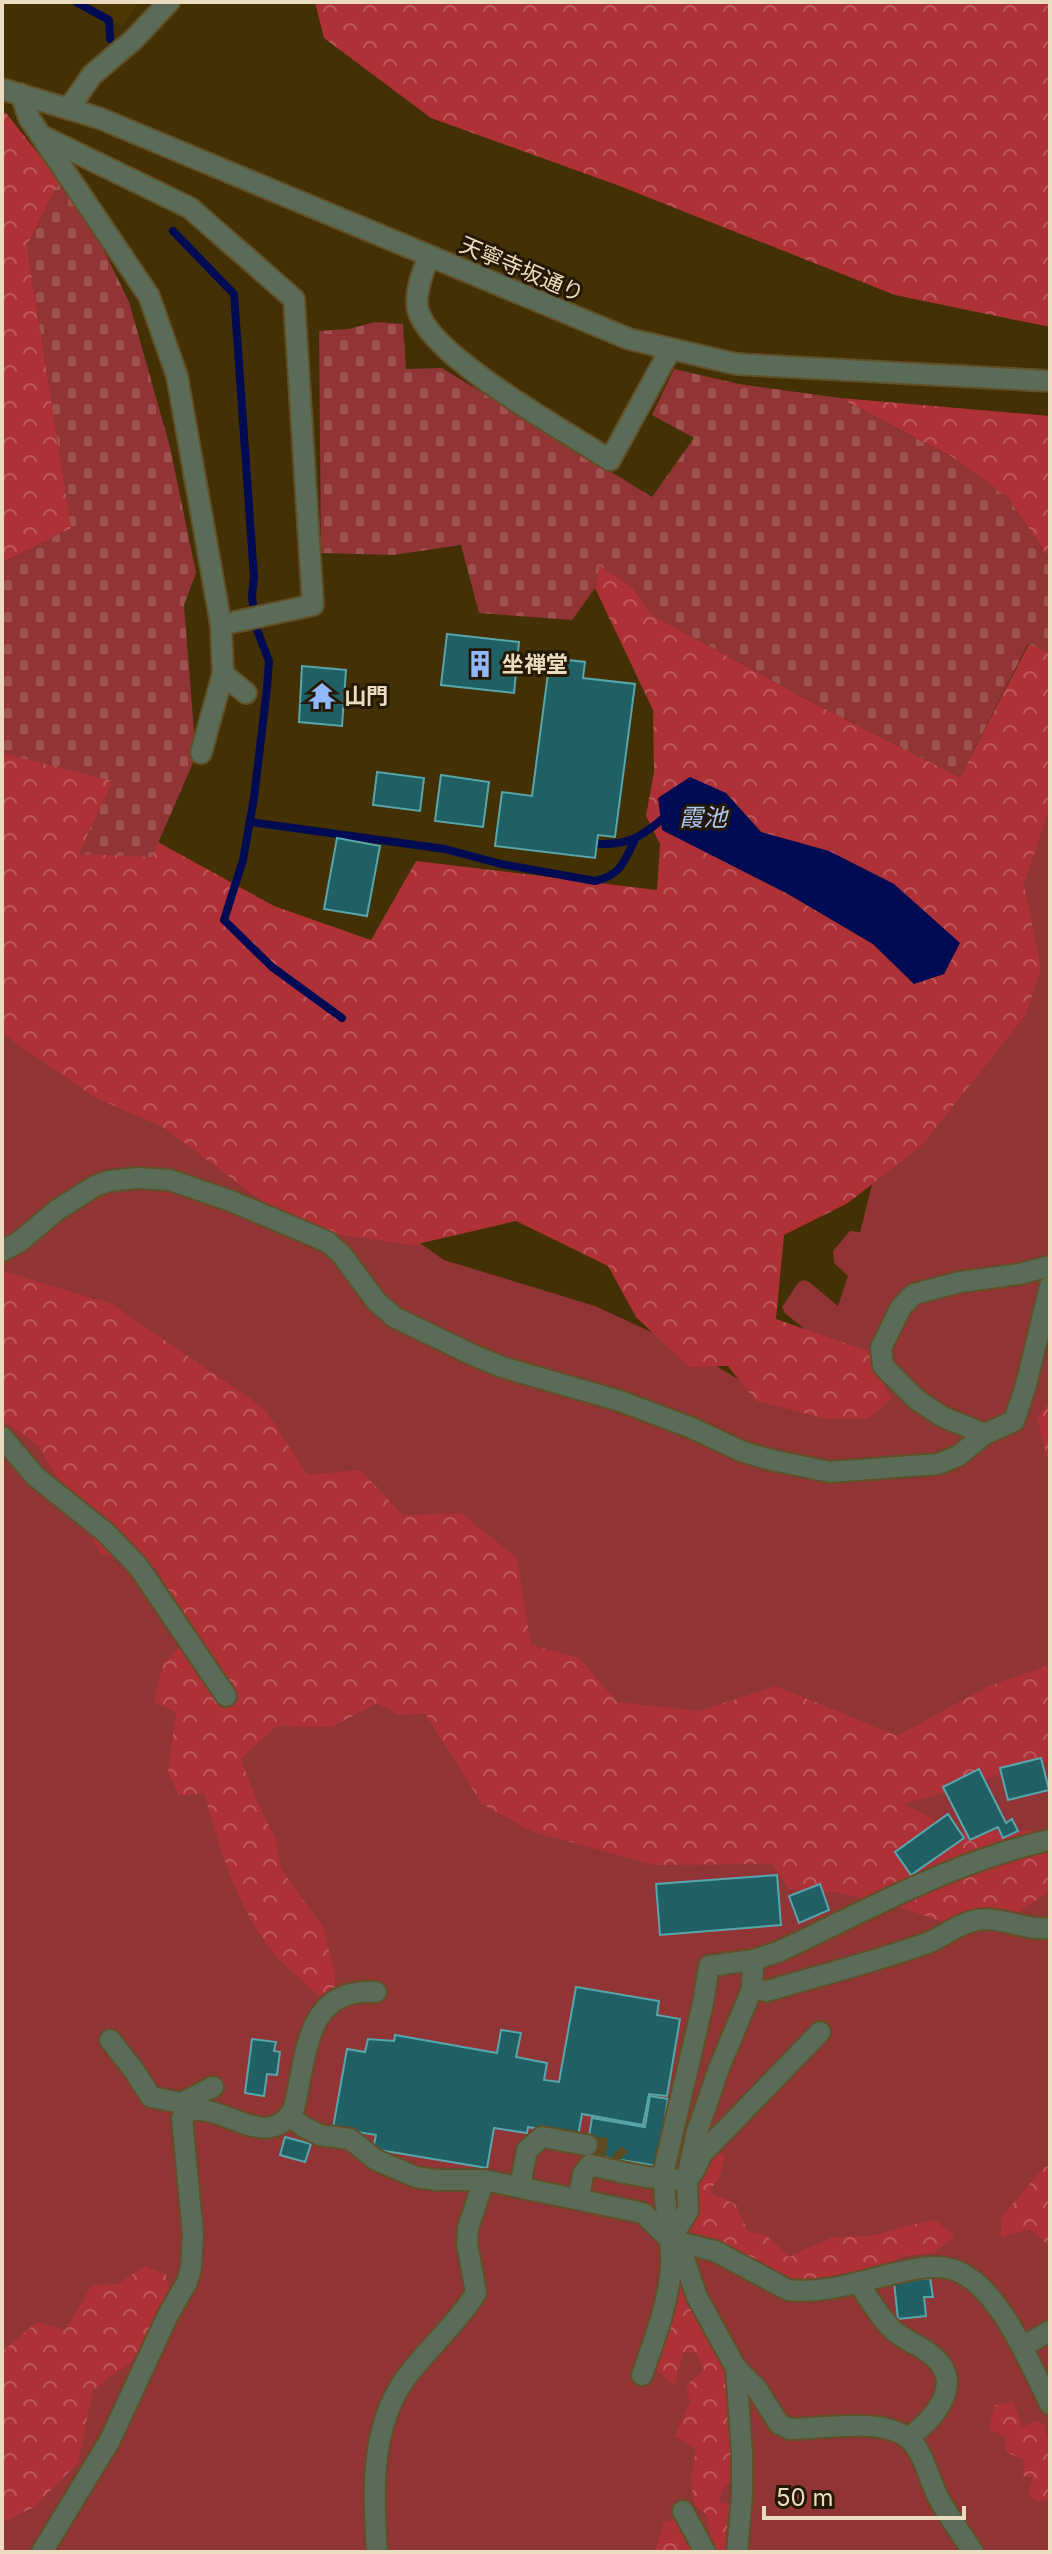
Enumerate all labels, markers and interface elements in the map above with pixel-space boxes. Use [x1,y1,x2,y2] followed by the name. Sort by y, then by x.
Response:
[456,231,588,307] street label: 天寧寺坂通り
[465,649,495,679] building icon: 坐禅堂
[502,651,568,677] place label: 坐禅堂
[307,681,337,711] temple icon: 山門
[344,683,388,709] place label: 山門
[679,803,729,832] water label: 霞池
[764,2470,964,2520] scale bar
[776,2483,834,2512] text: 50 m

